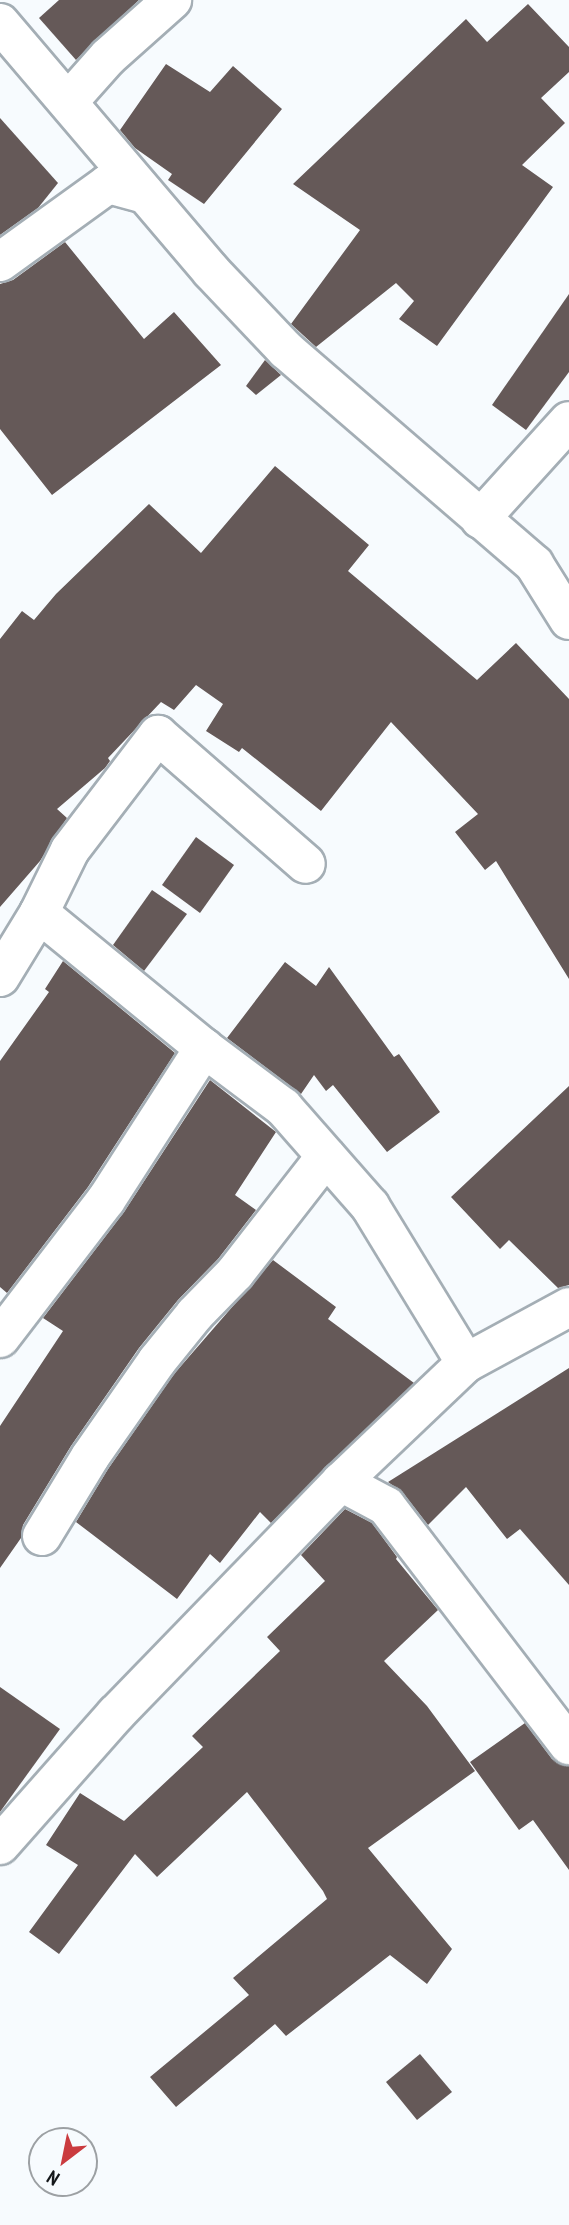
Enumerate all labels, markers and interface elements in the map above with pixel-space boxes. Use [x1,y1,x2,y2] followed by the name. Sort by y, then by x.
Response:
[28,2127,98,2197] north arrow
[42,2165,64,2191] text: N

